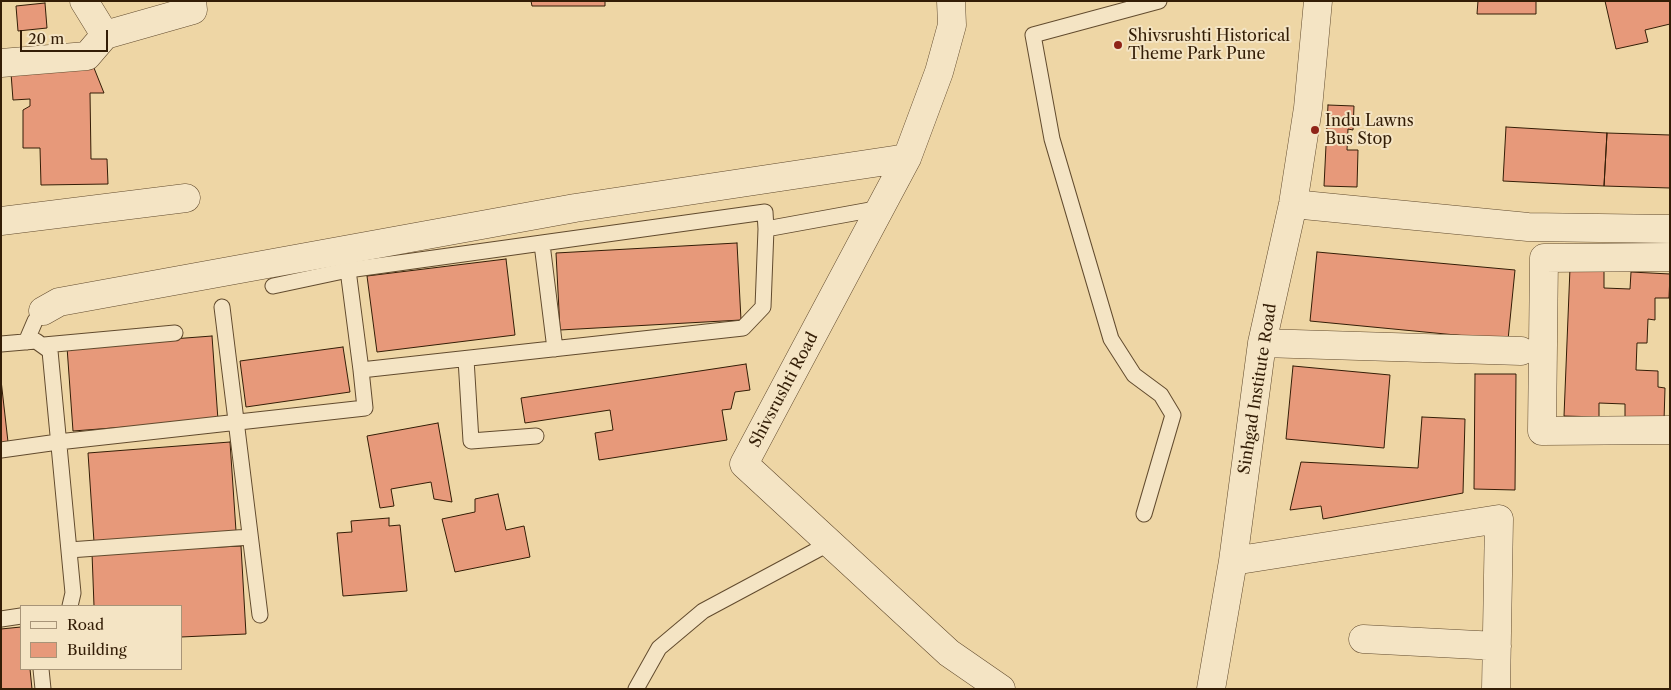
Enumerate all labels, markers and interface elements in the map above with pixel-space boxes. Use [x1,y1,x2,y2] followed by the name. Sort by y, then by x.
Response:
[22,20,110,52] scale bar
[1128,26,1290,64] place label: Shivsrushti Historical Theme Park Pune
[28,29,64,48] text: 20 m
[1112,39,1124,51] marker: Shivsrushti Historical Theme Park Pune
[1325,111,1414,149] place label: Indu Lawns Bus Stop
[1309,124,1321,136] marker: Indu Lawns Bus Stop
[1235,302,1281,476] street label: Sinhgad Institute Road
[746,329,822,451] street label: Shivsrushti Road
[20,605,182,670] legend
[67,615,104,634] text: Road
[67,640,127,659] text: Building

